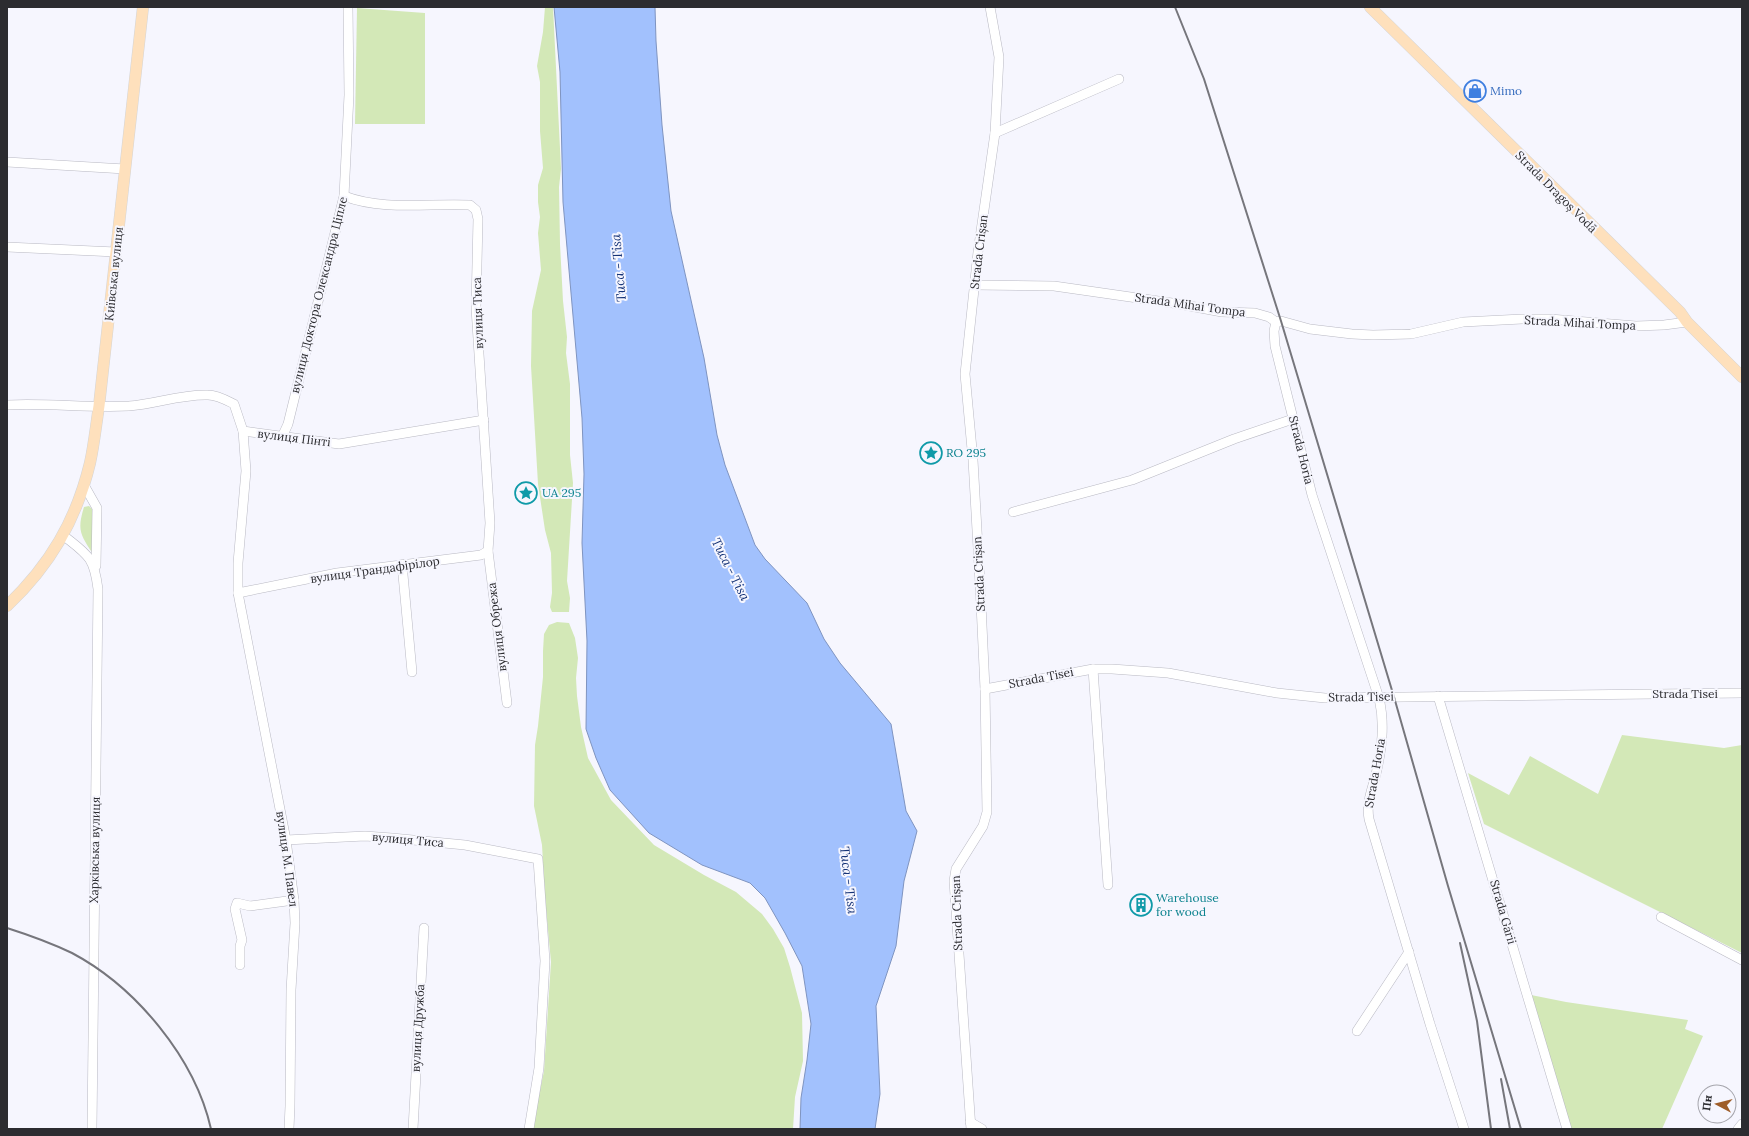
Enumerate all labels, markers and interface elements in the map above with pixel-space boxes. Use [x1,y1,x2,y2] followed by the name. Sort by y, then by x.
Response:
[1462,78,1488,104] shop icon: Mimo
[1490,83,1522,98] place label: Mimo
[1512,148,1600,236] street label: Strada Dragoș Vodă
[287,195,350,395] street label: вулиця Доктора Олександра Ціпле
[966,214,991,290] street label: Strada Crișan
[101,226,126,322] street label: Київська вулиця
[607,233,630,303] water label: Тиса - Tisa
[469,277,486,349] street label: вулиця Тиса
[1134,289,1246,320] street label: Strada Mihai Tompa
[1524,312,1636,333] street label: Strada Mihai Tompa
[1286,414,1317,486] street label: Strada Horia
[257,426,331,449] street label: вулиця Пінті
[918,440,944,466] place icon: RO 295
[946,445,986,460] place label: RO 295
[513,480,539,506] place icon: UA 295
[542,485,581,500] place label: UA 295
[708,535,754,604] water label: Тиса - Tisa
[969,536,988,612] street label: Strada Crișan
[309,553,441,586] street label: вулиця Трандафірілор
[484,582,509,672] street label: вулиця Обрежа
[1007,664,1075,691] street label: Strada Tisei
[1652,686,1718,701] street label: Strada Tisei
[1328,688,1394,705] street label: Strada Tisei
[1361,737,1388,809] street label: Strada Horia
[86,797,103,903] street label: Харківська вулиця
[273,810,302,908] street label: вулиця М. Павел
[372,829,444,850] street label: вулиця Тиса
[836,845,861,916] water label: Тиса - Tisa
[948,875,965,951] street label: Strada Crișan
[1487,878,1520,946] street label: Strada Gării
[1156,890,1219,919] place label: Warehouse for wood
[1128,892,1154,918] building icon: Warehouse for wood
[408,984,427,1072] street label: вулиця Дружба
[1697,1084,1737,1124] north arrow
[1699,1094,1715,1112] text: Пн

